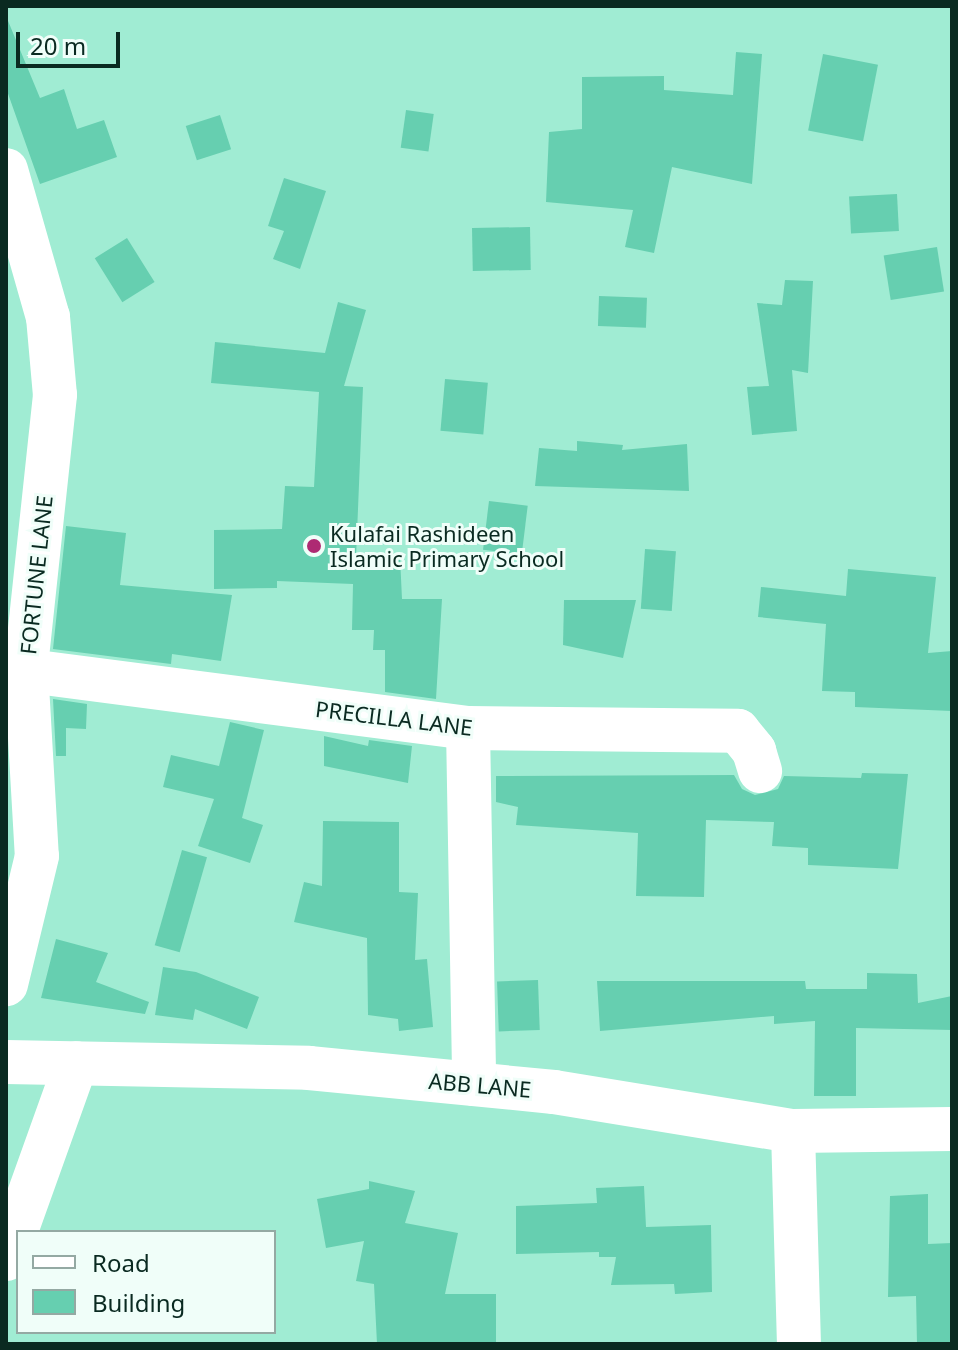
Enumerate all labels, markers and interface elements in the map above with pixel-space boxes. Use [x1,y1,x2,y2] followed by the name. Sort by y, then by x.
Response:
[20,16,124,66] scale bar
[30,29,86,62] text: 20 m
[15,494,57,656] street label: FORTUNE LANE
[330,520,564,572] place label: Kulafai Rashideen Islamic Primary School
[305,537,323,555] marker: Kulafai Rashideen Islamic Primary School
[314,695,474,741] street label: PRECILLA LANE
[428,1067,532,1103] street label: ABB LANE
[16,1230,276,1334] legend
[92,1246,150,1279] text: Road
[92,1286,185,1319] text: Building

